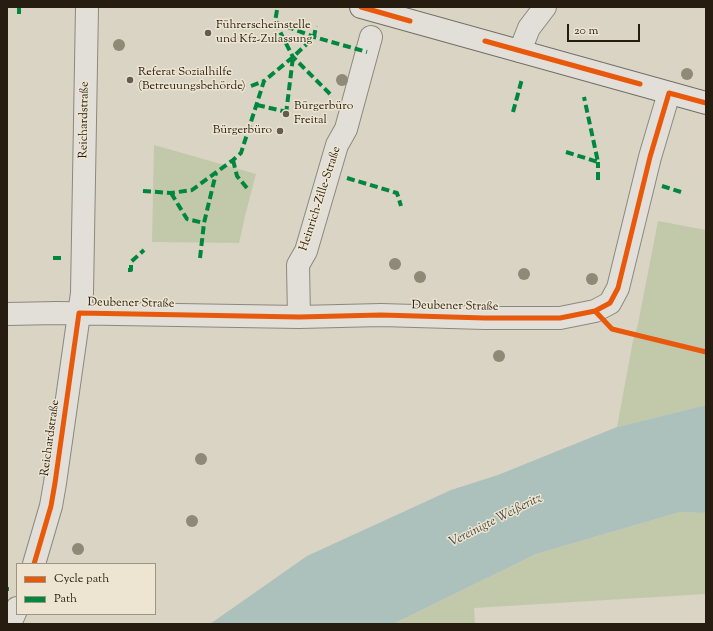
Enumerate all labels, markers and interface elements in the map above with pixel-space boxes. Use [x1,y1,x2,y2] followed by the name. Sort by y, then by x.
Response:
[569,16,642,42] scale bar
[216,19,312,47] place label: Führerscheinstelle und Kfz-Zulassung
[574,22,598,40] text: 20 m
[203,28,213,38] marker: Führerscheinstelle und Kfz-Zulassung
[138,66,246,94] place label: Referat Sozialhilfe (Betreuungsbehörde)
[125,75,135,85] marker: Referat Sozialhilfe (Betreuungsbehörde)
[77,81,93,159] street label: Reichardstraße
[294,100,353,128] place label: Bürgerbüro Freital
[281,109,291,119] marker: Bürgerbüro Freital
[213,124,272,138] place label: Bürgerbüro
[275,126,285,136] marker: Bürgerbüro
[297,145,345,253] street label: Heinrich-Zille-Straße
[87,296,175,312] street label: Deubener Straße
[411,299,499,315] street label: Deubener Straße
[39,399,63,477] street label: Reichardstraße
[447,491,545,551] water label: Vereinigte Weißeritz
[16,563,156,615] legend
[54,570,109,588] text: Cycle path
[54,590,77,608] text: Path

